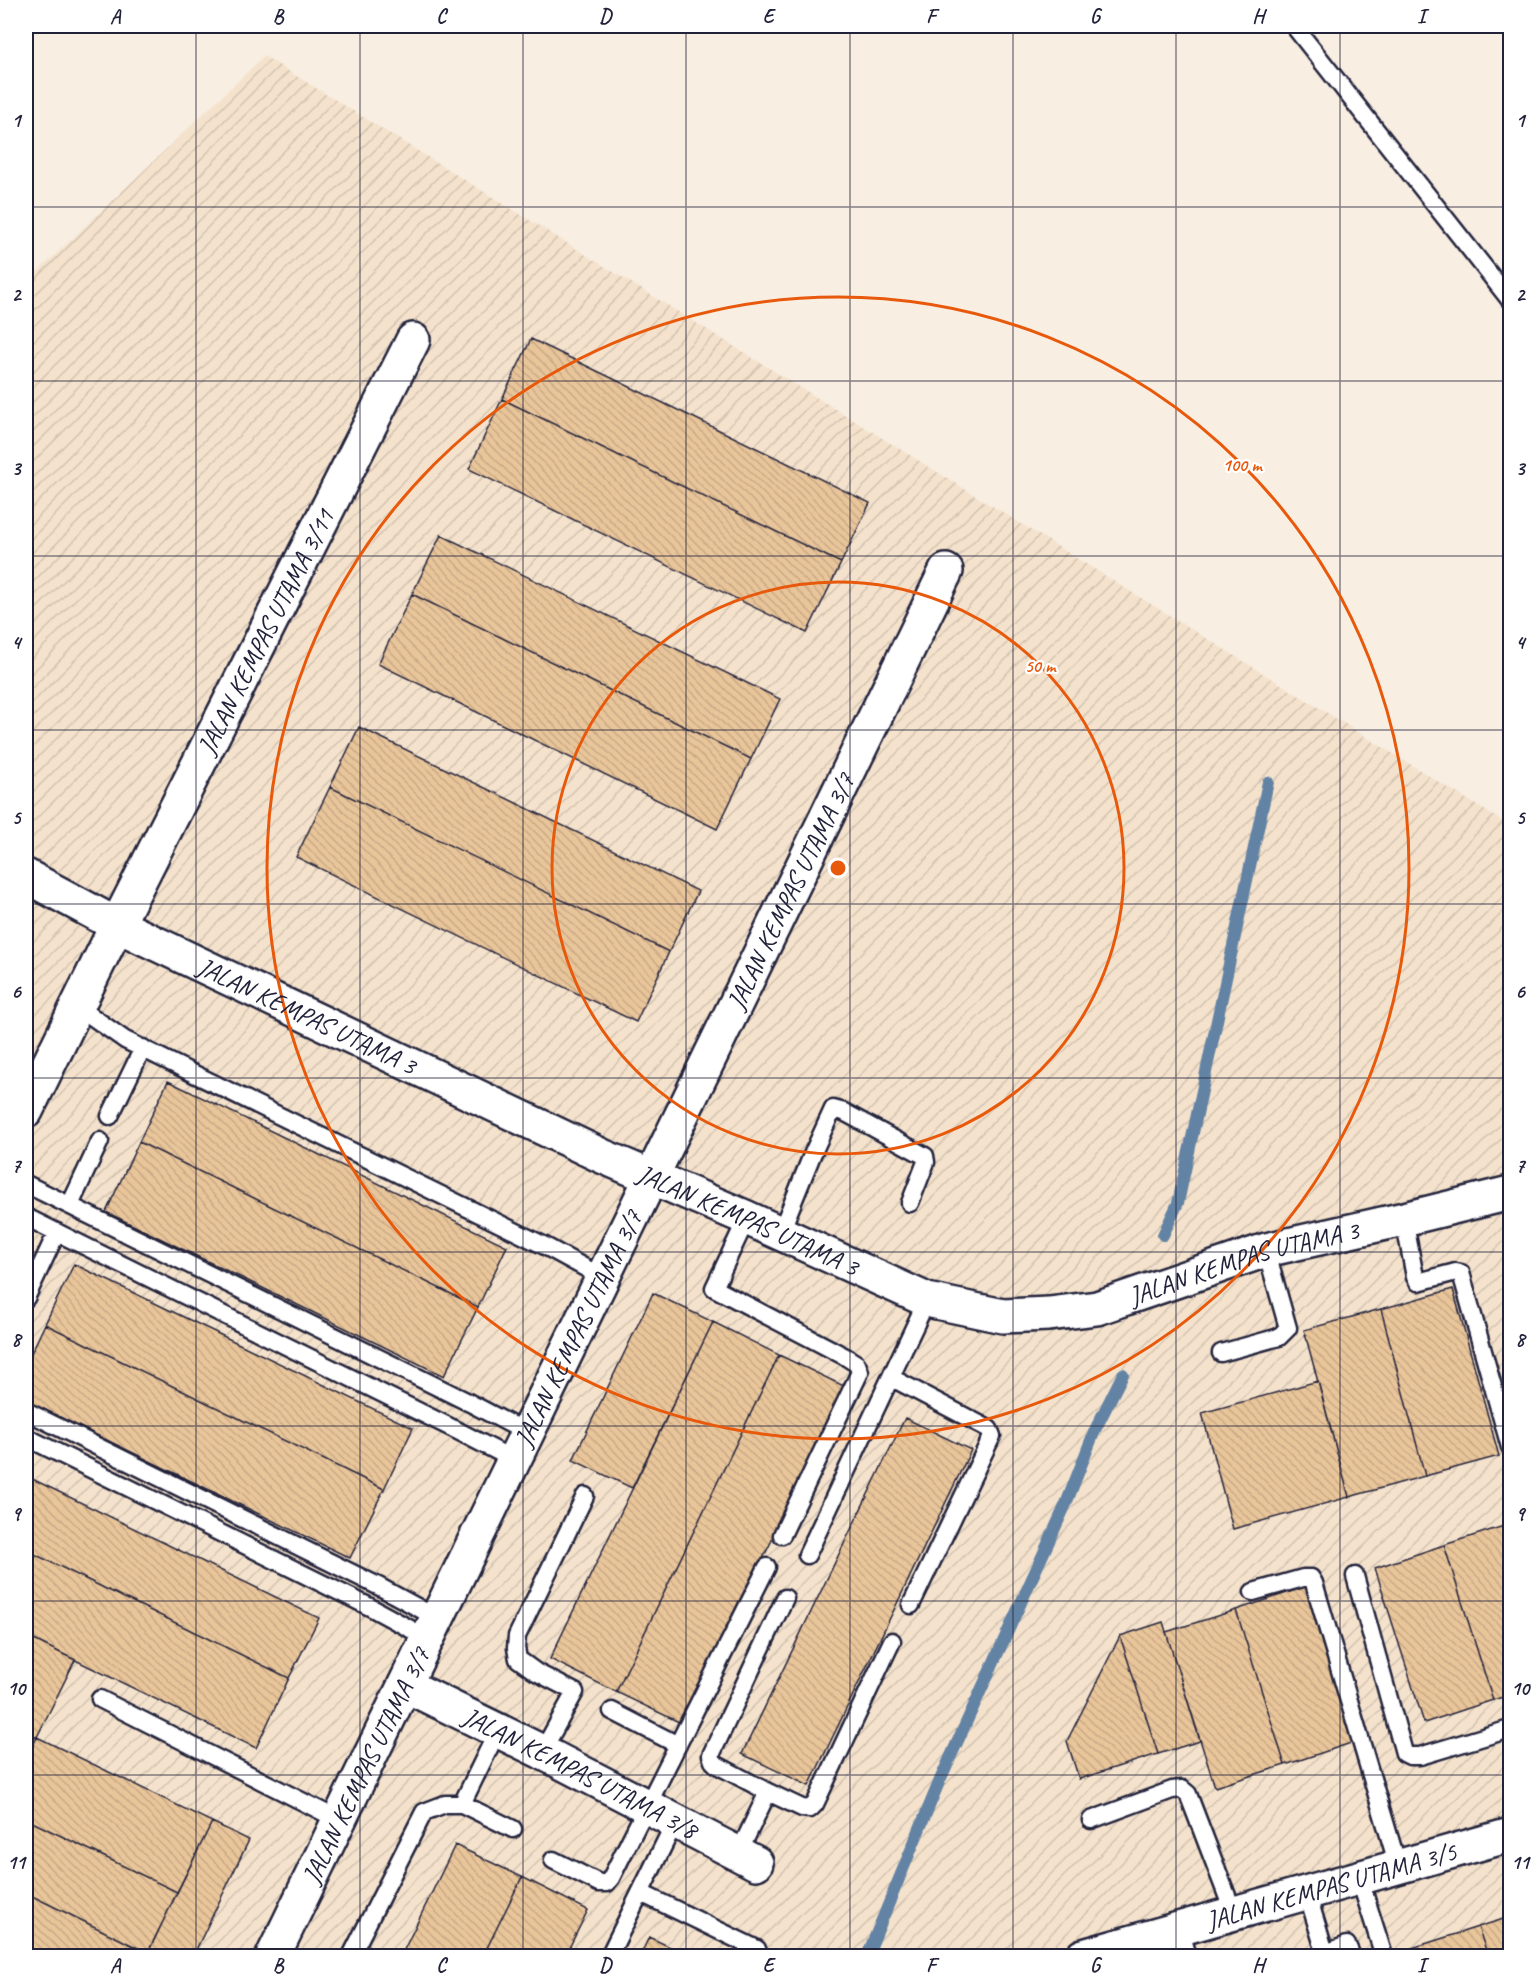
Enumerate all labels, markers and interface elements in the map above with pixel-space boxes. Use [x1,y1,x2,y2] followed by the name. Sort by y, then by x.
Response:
[110,4,122,29] text: A
[273,4,285,29] text: B
[436,4,448,29] text: C
[599,4,613,29] text: D
[763,4,777,29] text: E
[926,4,940,29] text: F
[1090,4,1103,29] text: G
[1252,4,1267,29] text: H
[1417,4,1430,29] text: I
[12,108,23,133] text: 1
[1516,108,1527,133] text: 1
[12,282,23,307] text: 2
[1516,282,1527,307] text: 2
[1223,454,1263,476] text: 100 m
[12,456,23,481] text: 3
[1516,456,1527,481] text: 3
[189,502,342,761] street label: JALAN KEMPAS UTAMA 3/11
[12,630,24,655] text: 4
[1516,630,1528,655] text: 4
[1025,655,1057,677] text: 50 m
[718,766,862,1016] street label: JALAN KEMPAS UTAMA 3/7
[12,805,23,830] text: 5
[1516,805,1527,830] text: 5
[828,858,848,878] centre of rings
[191,949,424,1083] street label: JALAN KEMPAS UTAMA 3
[11,979,22,1004] text: 6
[1515,979,1526,1004] text: 6
[12,1153,23,1178] text: 7
[1516,1153,1527,1178] text: 7
[631,1156,866,1284] street label: JALAN KEMPAS UTAMA 3
[506,1203,650,1454] street label: JALAN KEMPAS UTAMA 3/7
[1123,1213,1364,1313] street label: JALAN KEMPAS UTAMA 3
[12,1327,24,1352] text: 8
[1516,1327,1528,1352] text: 8
[12,1501,23,1526] text: 9
[1516,1501,1527,1526] text: 9
[293,1641,438,1891] street label: JALAN KEMPAS UTAMA 3/7
[7,1676,27,1701] text: 10
[1511,1676,1531,1701] text: 10
[456,1699,705,1847] street label: JALAN KEMPAS UTAMA 3/8
[1200,1834,1461,1937] street label: JALAN KEMPAS UTAMA 3/5
[7,1850,27,1875] text: 11
[1511,1850,1531,1875] text: 11
[110,1953,122,1978] text: A
[273,1953,285,1978] text: B
[436,1953,448,1978] text: C
[599,1953,613,1978] text: D
[763,1953,777,1978] text: E
[926,1953,940,1978] text: F
[1090,1953,1103,1978] text: G
[1252,1953,1267,1978] text: H
[1417,1953,1430,1978] text: I

